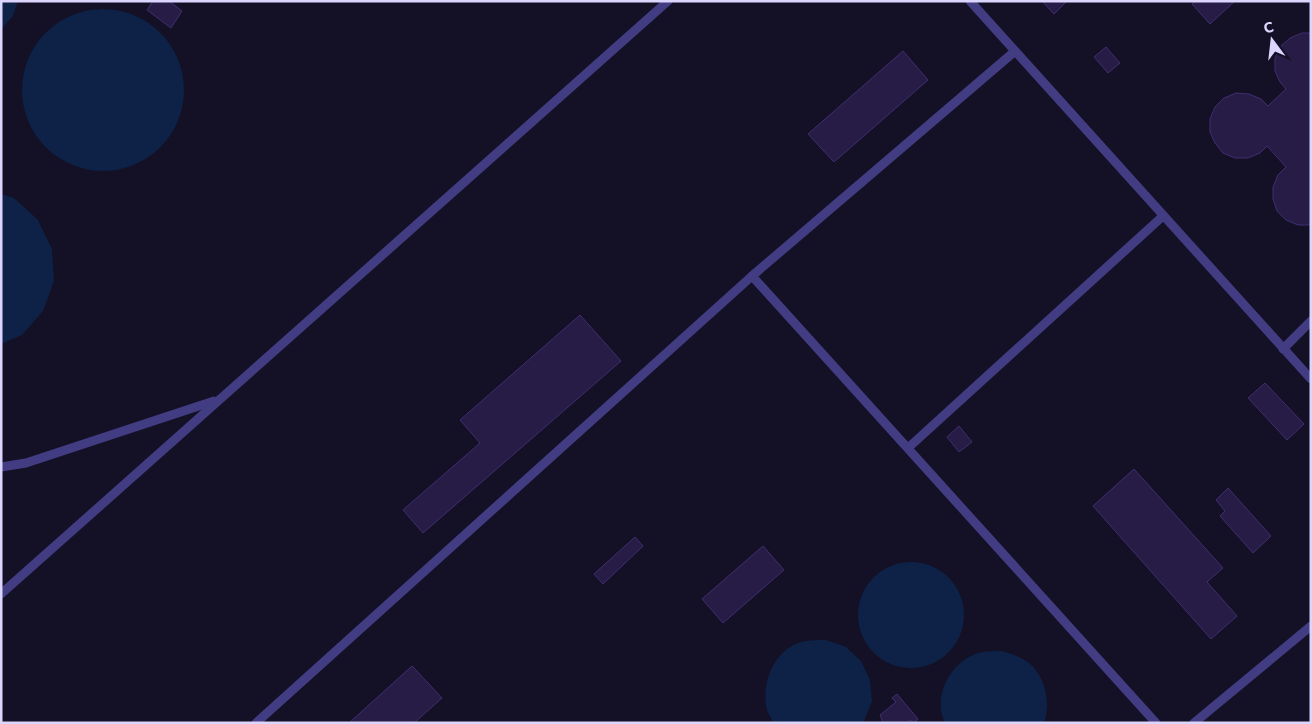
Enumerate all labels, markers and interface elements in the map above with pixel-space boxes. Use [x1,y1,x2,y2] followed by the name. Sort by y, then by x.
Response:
[1247,15,1297,65] north arrow
[1262,18,1275,36] text: С

